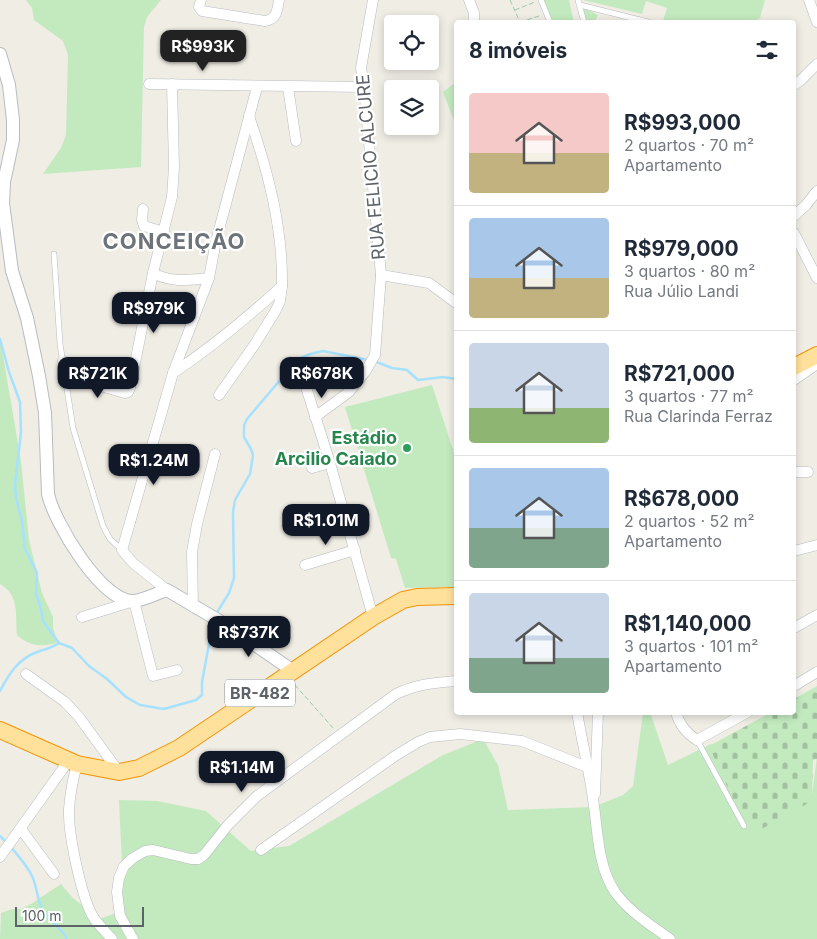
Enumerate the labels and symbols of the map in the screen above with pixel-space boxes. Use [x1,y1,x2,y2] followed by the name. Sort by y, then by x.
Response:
[162,30,244,72] pin: R$993K
[352,73,389,261] street label: RUA FELICIO ALCURE
[103,228,245,254] district label: CONCEIÇÃO
[113,292,195,334] pin: R$979K
[57,356,139,399] pin: R$721K
[281,356,363,399] pin: R$678K
[275,427,397,469] place label: Estádio Arcilio Caiado
[401,442,413,454] marker: Estádio Arcilio Caiado
[108,444,200,486] pin: R$1.24M
[280,504,372,546] pin: R$1.01M
[208,616,290,658] pin: R$737K
[225,680,295,706] road number: BR-482
[196,750,288,793] pin: R$1.14M
[15,904,144,927] scale bar

